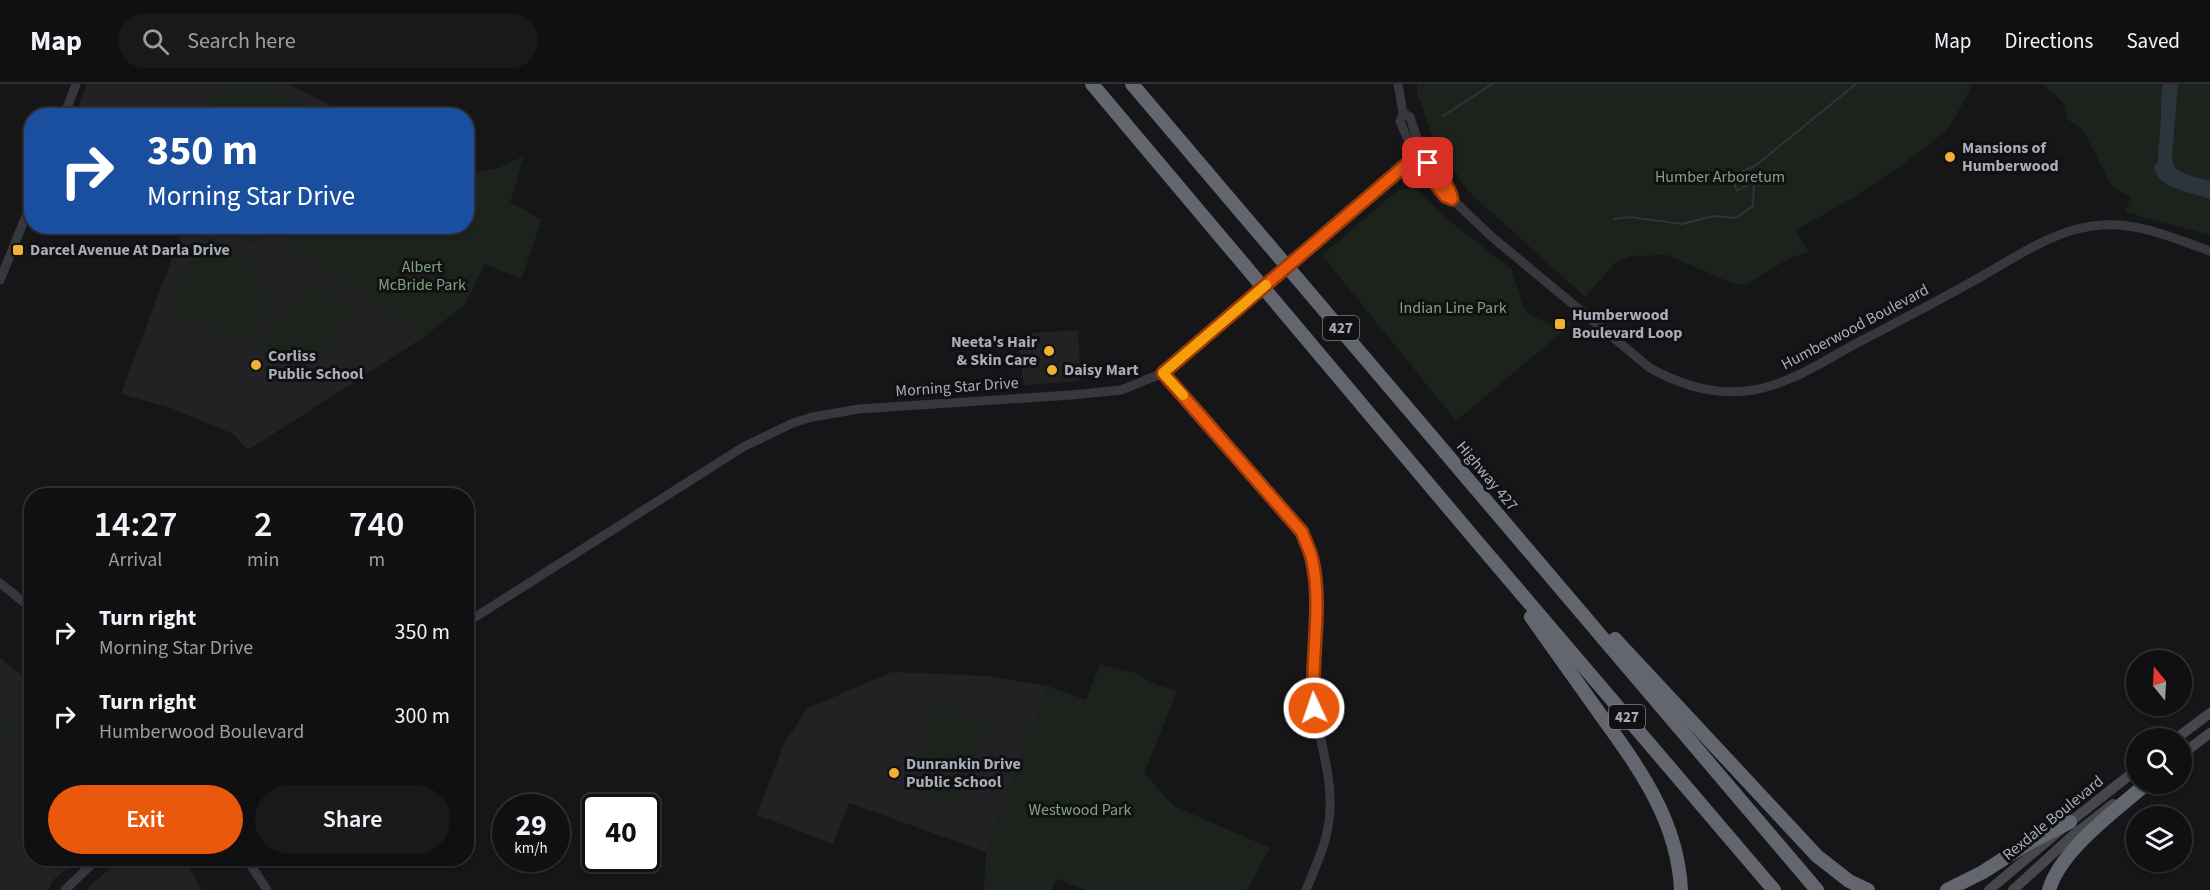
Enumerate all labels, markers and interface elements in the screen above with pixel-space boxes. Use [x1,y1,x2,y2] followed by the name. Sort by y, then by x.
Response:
[118,14,538,68] search box
[30,21,82,61] text: Map
[139,25,172,58] icon: search
[187,25,296,57] text: Search here
[1934,26,1972,56] text: Map
[2005,26,2093,56] text: Directions
[2126,26,2180,56] text: Saved
[147,121,258,181] text: 350 m
[48,132,126,210] icon: right
[1402,137,1453,188] pin
[1962,137,2059,177] place label: Mansions of Humberwood
[1411,146,1444,179] icon: arrive
[1943,150,1957,164] marker: Mansions of Humberwood
[1655,166,1785,188] park label: Humber Arboretum
[147,177,355,216] text: Morning Star Drive
[30,239,230,261] place label: Darcel Avenue At Darla Drive
[11,243,25,257] marker: Darcel Avenue At Darla Drive
[378,256,466,296] park label: Albert McBride Park
[1777,279,1933,375] street label: Humberwood Boulevard
[1399,297,1507,319] park label: Indian Line Park
[1572,304,1682,344] place label: Humberwood Boulevard Loop
[1323,316,1359,340] road number: 427
[1553,317,1567,331] marker: Humberwood Boulevard Loop
[951,331,1038,371] place label: Neeta's Hair & Skin Care
[1042,344,1056,358] marker: Neeta's Hair & Skin Care
[268,345,364,385] place label: Corliss Public School
[249,358,263,372] marker: Corliss Public School
[1064,359,1139,381] place label: Daisy Mart
[1045,363,1059,377] marker: Daisy Mart
[895,372,1019,402] street label: Morning Star Drive
[1451,436,1523,516] street label: Highway 427
[94,499,177,550] text: 14:27
[254,499,272,550] text: 2
[349,499,404,550] text: 740
[109,546,162,574] text: Arrival
[247,546,279,574] text: min
[368,546,385,574] text: m
[99,602,196,634] text: Turn right
[48,616,81,649] icon: right
[395,616,450,648] text: 350 m
[99,634,253,662] text: Morning Star Drive
[2126,650,2192,716] north arrow
[2126,650,2192,872] map controls
[1282,676,1346,740] position arrow
[99,686,196,718] text: Turn right
[48,700,81,733] icon: right
[395,700,450,732] text: 300 m
[1609,705,1645,729] road number: 427
[99,718,304,746] text: Humberwood Boulevard
[2126,728,2192,794] button: search
[906,753,1021,793] place label: Dunrankin Drive Public School
[887,766,901,780] marker: Dunrankin Drive Public School
[1998,770,2108,866] street label: Rexdale Boulevard
[48,785,243,854] button: Exit
[255,785,450,854] button: Share
[582,794,660,872] speed limit sign: 40
[1028,799,1132,821] park label: Westwood Park
[515,804,547,847] text: 29
[2126,806,2192,872] button: layers
[514,838,548,859] text: km/h

